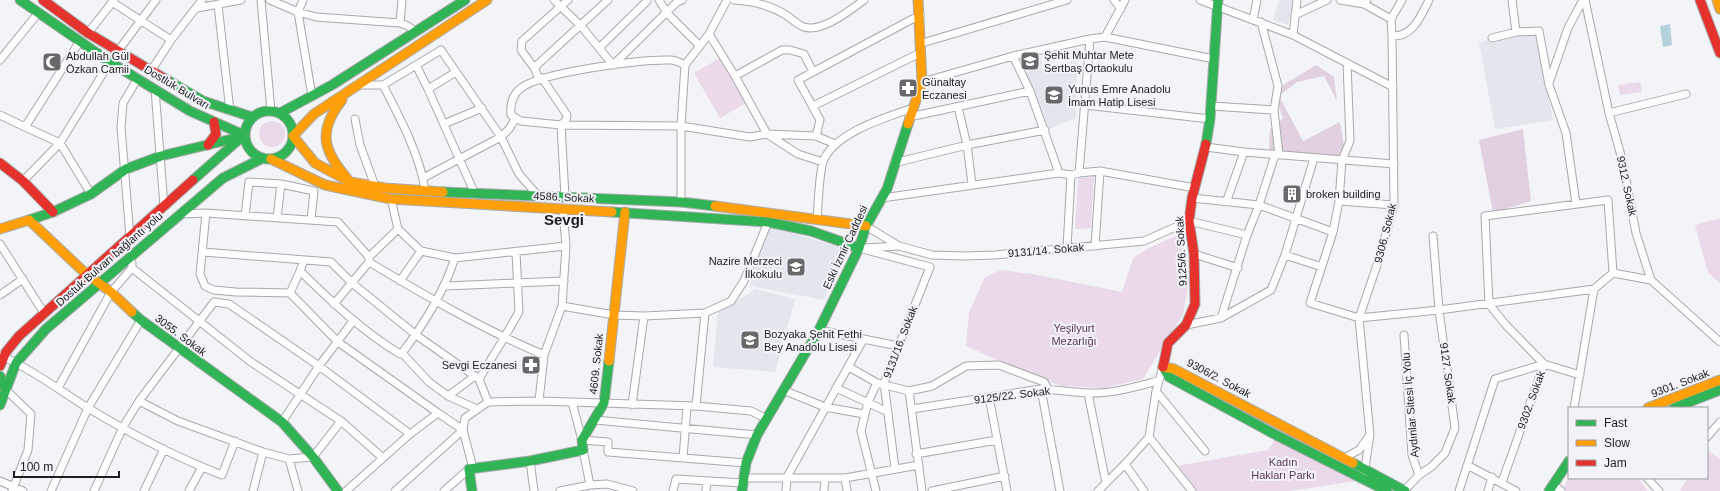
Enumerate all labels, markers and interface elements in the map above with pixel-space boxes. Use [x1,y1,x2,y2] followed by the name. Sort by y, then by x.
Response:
[1044,49,1134,74] place label: Şehit Muhtar Mete Sertbaş Ortaokulu
[66,50,129,75] place label: Abdullah Gül Özkan Camii
[1019,50,1041,72] school or university icon: Şehit Muhtar Mete Sertbaş Ortaokulu
[41,51,63,73] mosque icon: Abdullah Gül Özkan Camii
[142,63,212,111] street label: Dostluk Bulvarı
[922,76,967,101] place label: Günaltay Eczanesi
[897,77,919,99] pharmacy icon: Günaltay Eczanesi
[1068,83,1171,108] place label: Yunus Emre Anadolu İmam Hatip Lisesi
[1043,84,1065,106] school or university icon: Yunus Emre Anadolu İmam Hatip Lisesi
[1615,155,1639,218] street label: 9312. Sokak
[1281,183,1303,205] building icon: broken building
[1306,188,1381,200] place label: broken building
[533,189,595,205] street label: 4586. Sokak
[1372,201,1398,264] street label: 9306. Sokak
[820,203,870,291] street label: Eski İzmir Caddesi
[53,210,165,308] street label: Dostuk Bulvarı bağlantı yolu
[544,211,584,228] district label: Sevgi
[1173,215,1189,286] street label: 9125/6. Sokak
[1007,241,1085,259] street label: 9131/14. Sokak
[709,255,782,280] place label: Nazire Merzeci İlkokulu
[785,256,807,278] school or university icon: Nazire Merzeci İlkokulu
[881,304,919,380] street label: 9131/16. Sokak
[153,312,209,358] street label: 3055. Sokak
[1051,322,1097,347] park label: Yeşilyurt Mezarlığı
[764,328,862,353] place label: Bozyaka Şehit Fethi Bey Anadolu Lisesi
[739,329,761,351] school or university icon: Bozyaka Şehit Fethi Bey Anadolu Lisesi
[587,332,605,395] street label: 4609. Sokak
[1438,342,1458,405] street label: 9127. Sokak
[1399,352,1421,458] street label: Aydınlar Sitesi İç Yolu
[520,354,542,376] pharmacy icon: Sevgi Eczanesi
[1185,356,1253,400] street label: 9306/2. Sokak
[442,359,517,371] place label: Sevgi Eczanesi
[1649,366,1711,400] street label: 9301. Sokak
[1515,369,1547,431] street label: 9302. Sokak
[973,384,1051,406] street label: 9125/22. Sokak
[1568,407,1708,479] legend
[1604,416,1628,430] text: Fast
[1604,436,1630,450] text: Slow
[14,453,119,479] scale bar
[1251,456,1315,481] park label: Kadın Hakları Parkı
[1604,456,1627,470] text: Jam
[20,460,53,474] text: 100 m

